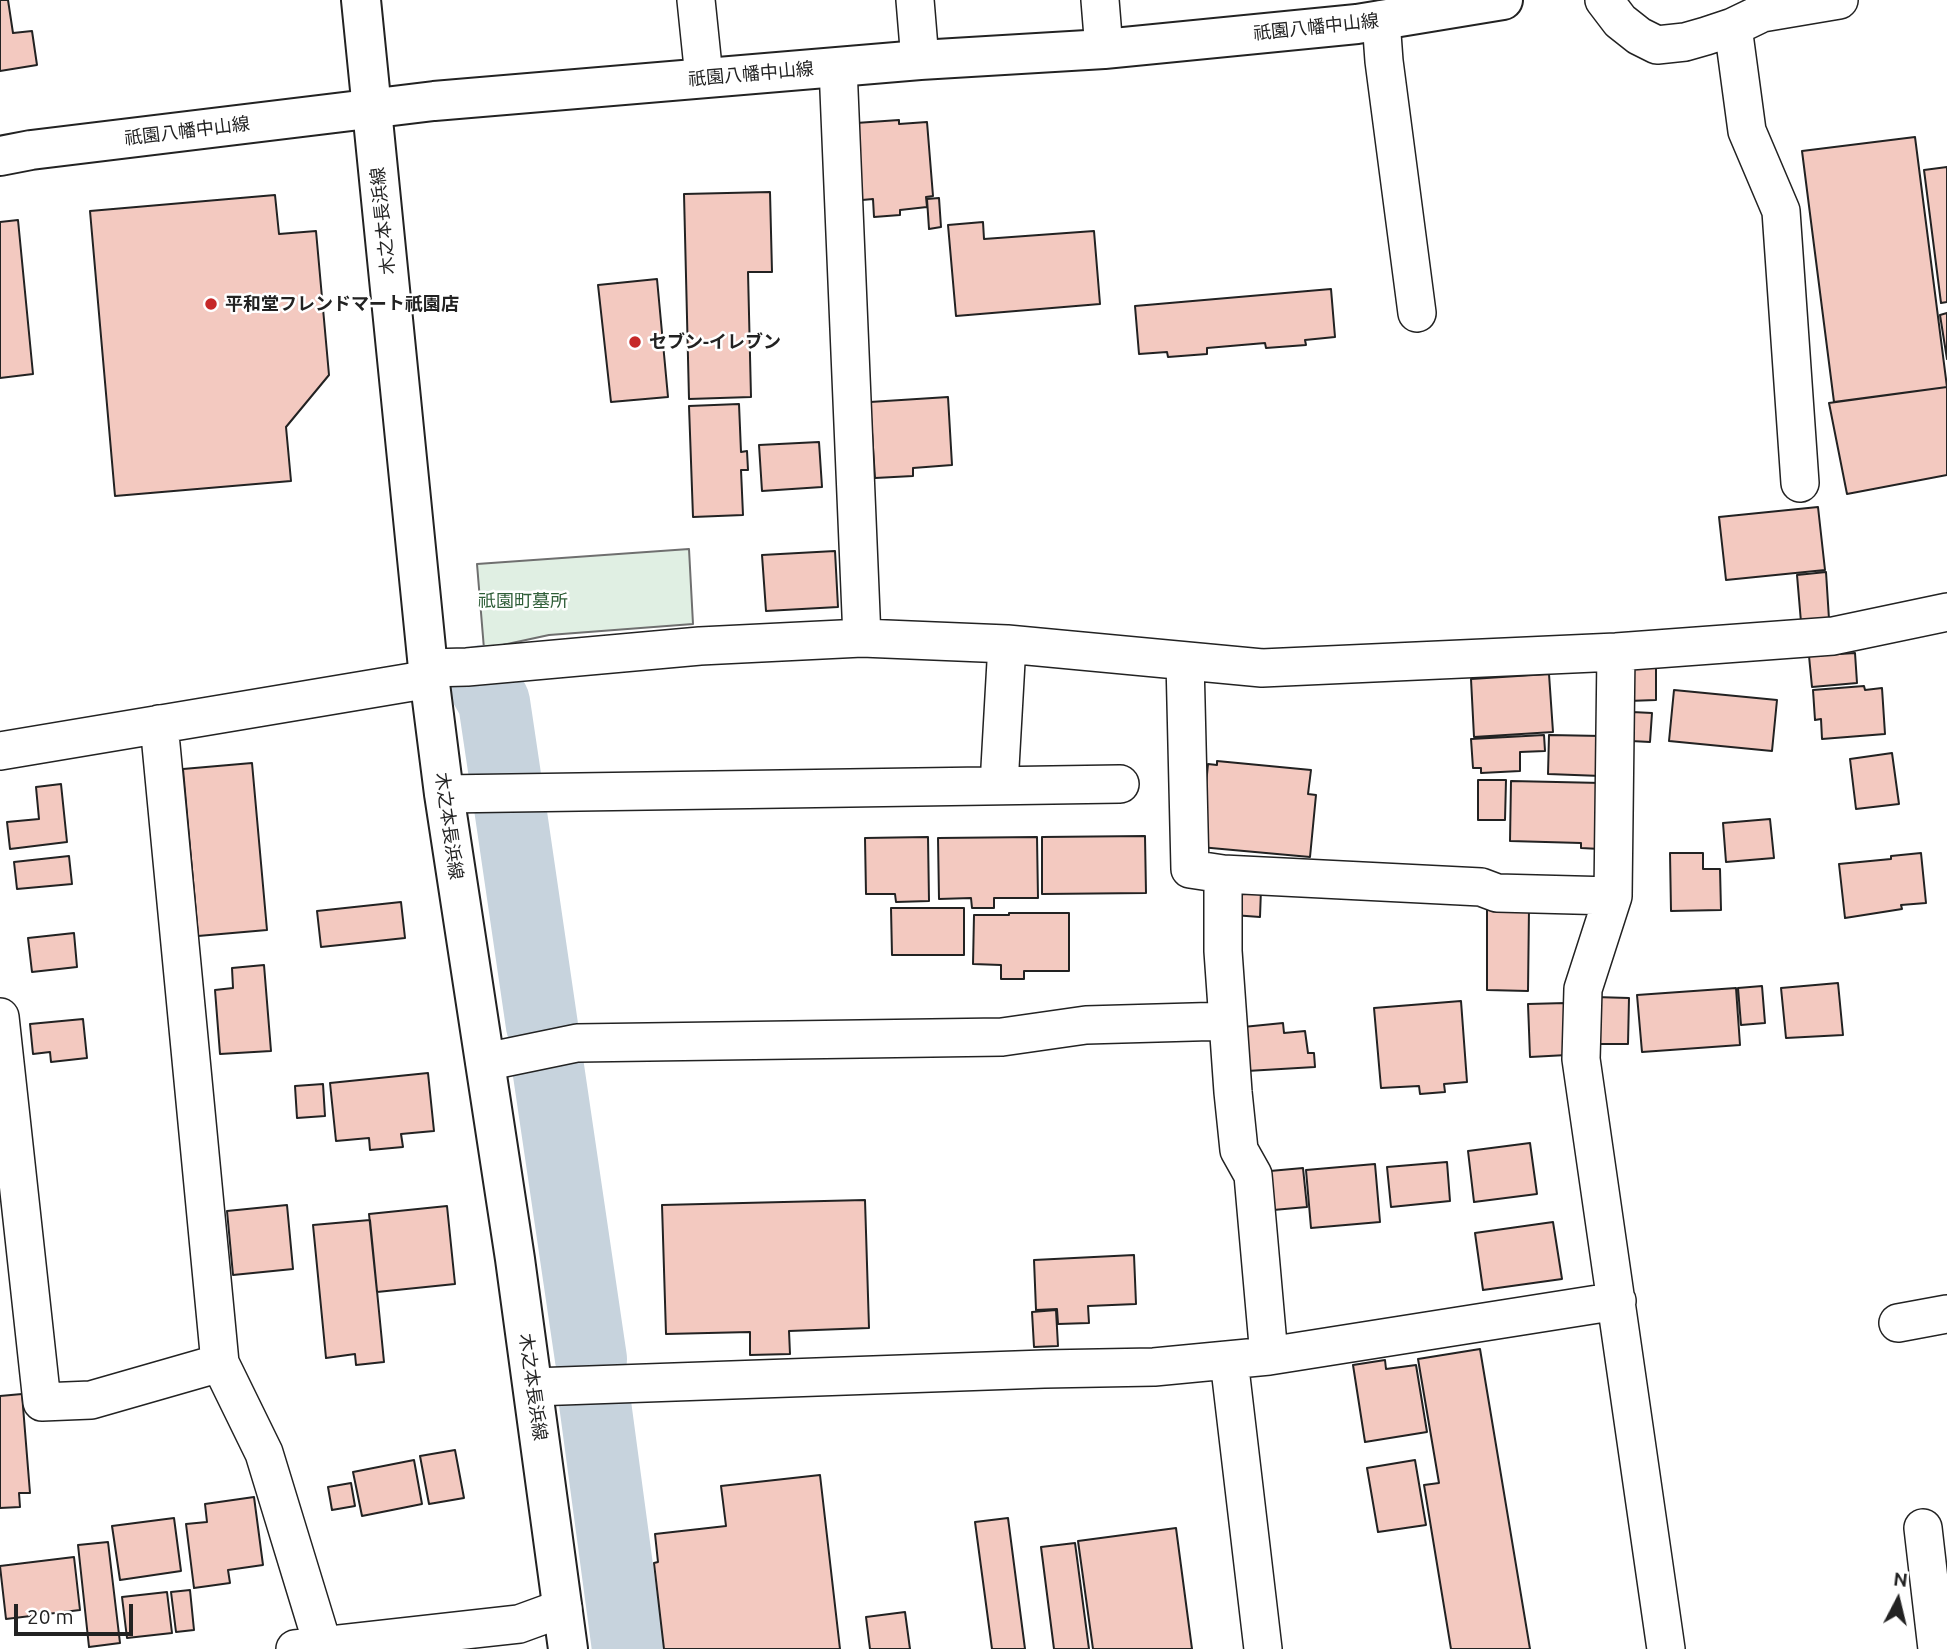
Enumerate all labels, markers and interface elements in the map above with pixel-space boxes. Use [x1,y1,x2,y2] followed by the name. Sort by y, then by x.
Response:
[1252,10,1380,44] street label: 祇園八幡中山線
[687,58,815,90] street label: 祇園八幡中山線
[123,113,251,149] street label: 祇園八幡中山線
[367,166,399,276] street label: 木之本長浜線
[225,293,459,315] place label: 平和堂フレンドマート祇園店
[203,296,219,312] marker: 平和堂フレンドマート祇園店
[649,331,781,353] place label: セブン-イレブン
[627,334,643,350] marker: セブン-イレブン
[478,590,568,612] park label: 祇園町墓所
[431,771,467,881] street label: 木之本長浜線
[515,1332,551,1442] street label: 木之本長浜線
[1863,1565,1933,1635] north arrow
[1892,1567,1909,1591] text: N
[18,1590,136,1634] scale bar
[27,1604,74,1628] text: 20 m

